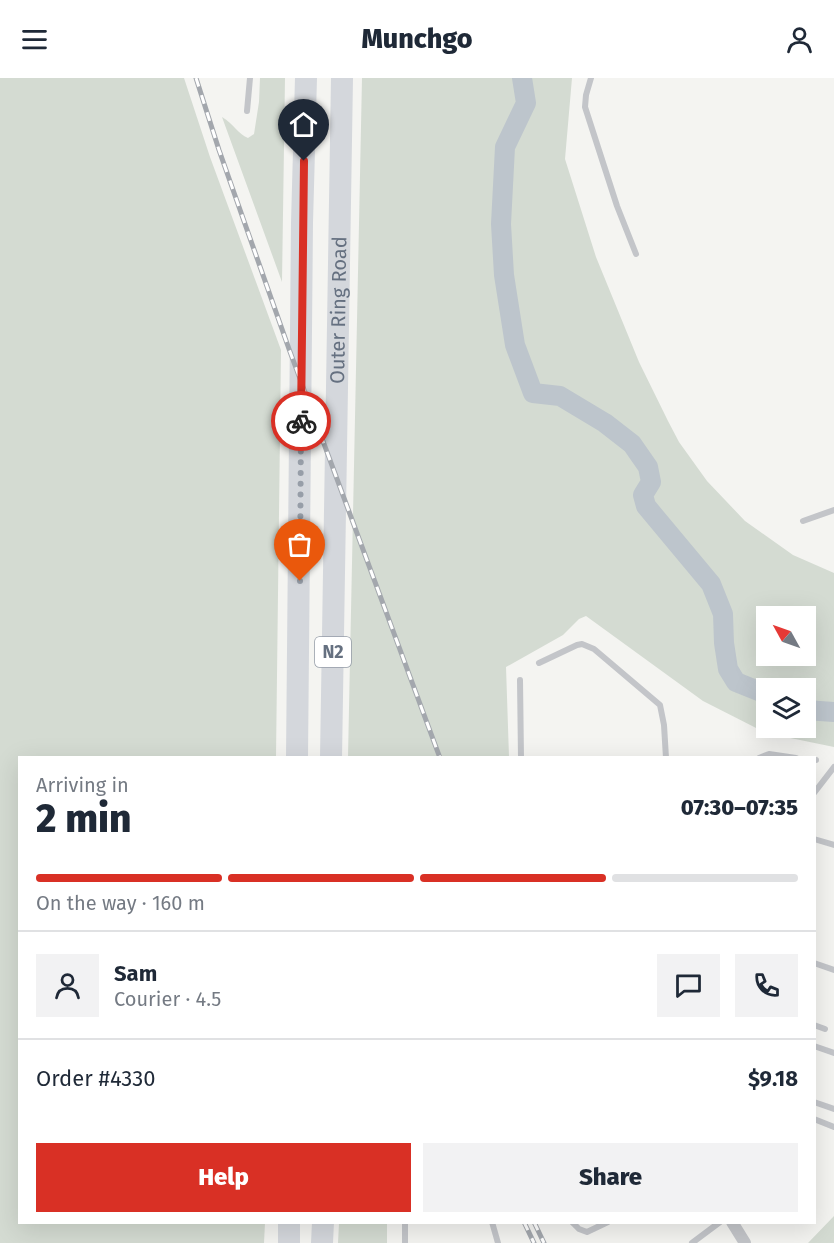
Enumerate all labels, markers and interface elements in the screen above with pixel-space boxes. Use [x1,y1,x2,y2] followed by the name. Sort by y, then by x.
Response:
[18,23,51,56] icon: menu
[362,23,472,55] text: Munchgo
[783,23,816,56] icon: person
[278,99,329,161] pin
[287,108,320,141] icon: home
[325,236,351,384] street label: Outer Ring Road
[271,391,331,451] courier
[285,405,318,438] icon: bike
[274,519,325,581] pin
[283,528,316,561] icon: bag
[756,606,816,666] north arrow
[756,606,816,738] map controls
[315,637,351,667] road number: N2
[756,678,816,738] button: layers
[36,773,129,797] text: Arriving in
[681,794,798,821] text: 07:30–07:35
[36,796,132,842] text: 2 min
[36,891,205,915] text: On the way · 160 m
[36,954,99,1017] button: person
[657,954,720,1017] button: chat
[735,954,798,1017] button: phone
[114,960,157,987] text: Sam
[114,987,221,1011] text: Courier · 4.5
[36,1065,155,1092] text: Order #4330
[748,1065,798,1092] text: $9.18
[36,1143,411,1212] button: Help
[423,1143,798,1212] button: Share

